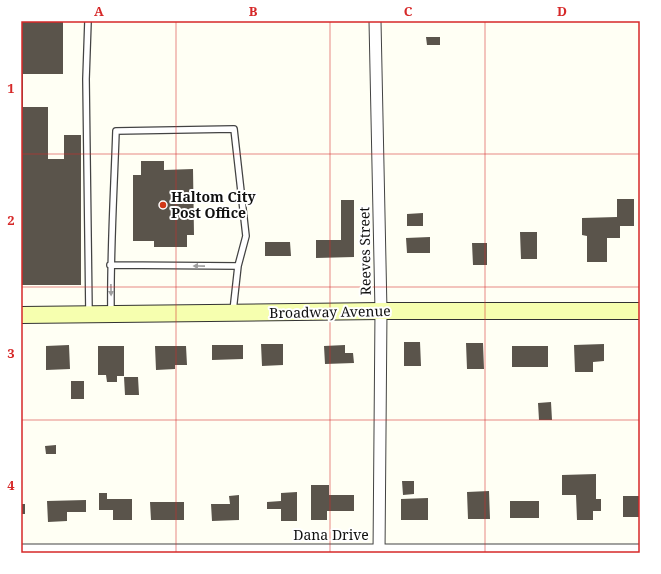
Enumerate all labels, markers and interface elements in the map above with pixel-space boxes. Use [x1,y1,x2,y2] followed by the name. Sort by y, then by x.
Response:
[94,2,104,20] text: A
[249,2,258,20] text: B
[404,2,413,20] text: C
[557,2,567,20] text: D
[7,79,15,97] text: 1
[171,187,256,222] place label: Haltom City Post Office
[158,200,168,210] marker: Haltom City Post Office
[354,206,375,296] street label: Reeves Street
[7,211,15,229] text: 2
[192,263,205,269] one-way arrow
[108,284,114,297] one-way arrow
[269,301,391,322] street label: Broadway Avenue
[7,344,15,362] text: 3
[7,476,15,494] text: 4
[293,525,369,544] street label: Dana Drive

